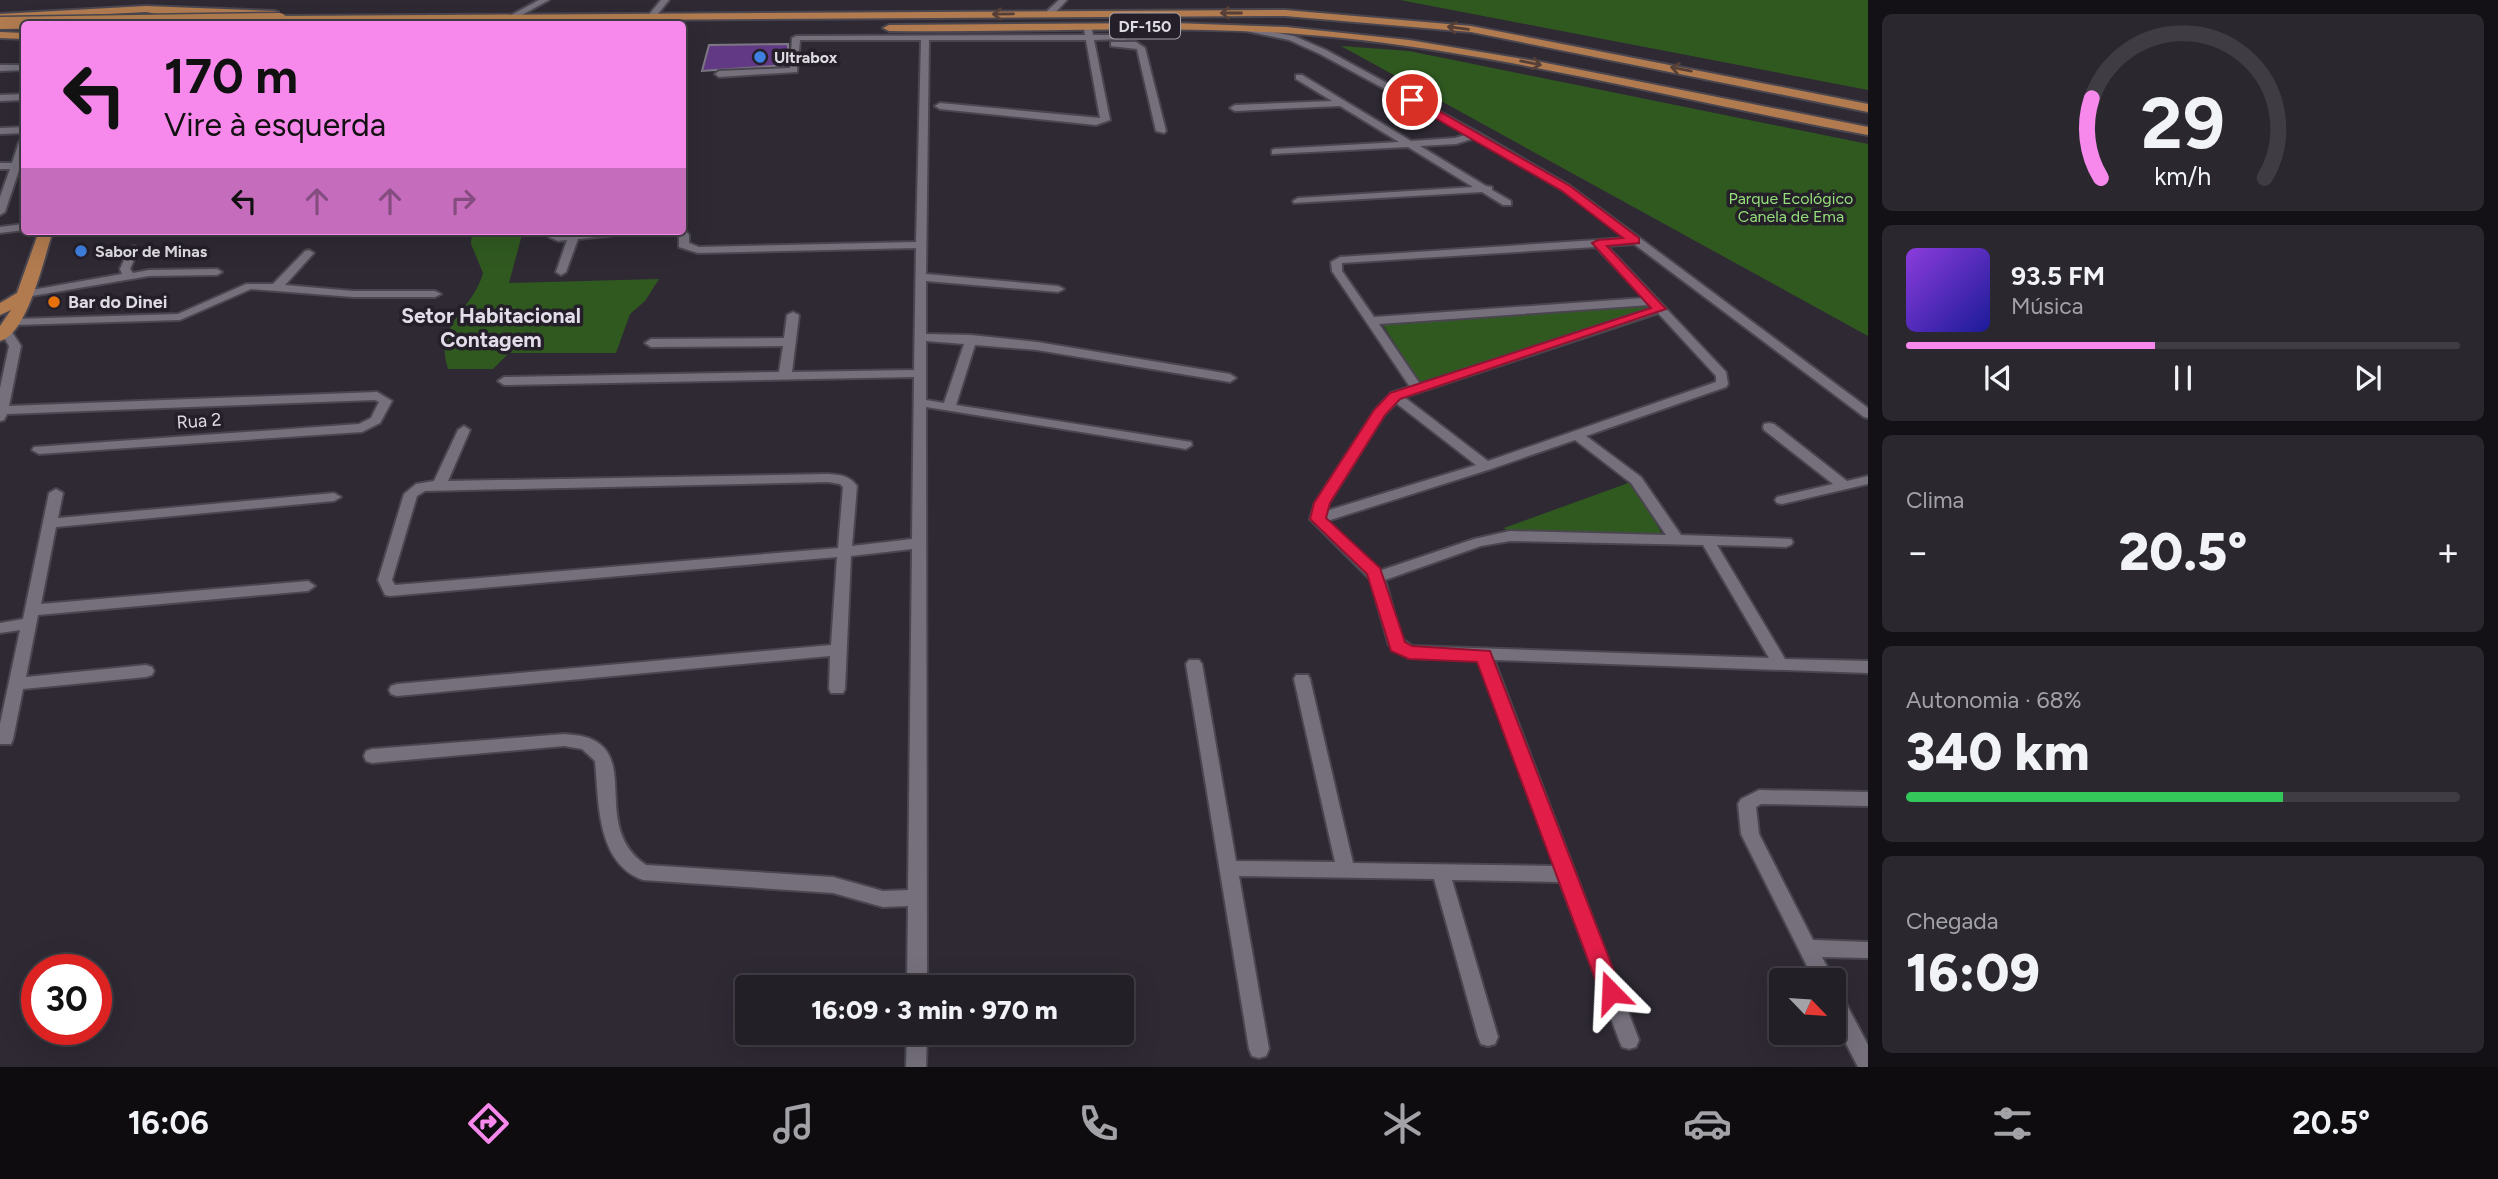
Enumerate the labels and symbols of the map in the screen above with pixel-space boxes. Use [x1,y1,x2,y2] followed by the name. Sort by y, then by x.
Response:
[1220,6,1243,20] one-way arrow
[992,7,1015,21] one-way arrow
[1110,14,1180,38] road number: DF-150
[1447,21,1470,34] one-way arrow
[774,48,838,67] place label: Ultrabox
[752,49,768,65] marker: Ultrabox
[1519,57,1542,71] one-way arrow
[1670,61,1693,75] one-way arrow
[1382,70,1442,130] pin
[1729,189,1853,226] park label: Parque Ecológico Canela de Ema
[95,242,208,261] place label: Sabor de Minas
[73,243,89,259] marker: Sabor de Minas
[68,291,167,313] place label: Bar do Dinei
[46,294,62,310] marker: Bar do Dinei
[401,303,581,352] district label: Setor Habitacional Contagem
[176,408,222,434] street label: Rua 2
[21,954,112,1045] speed limit sign: 30
[1574,955,1648,1029] position arrow
[1769,968,1846,1045] north arrow

